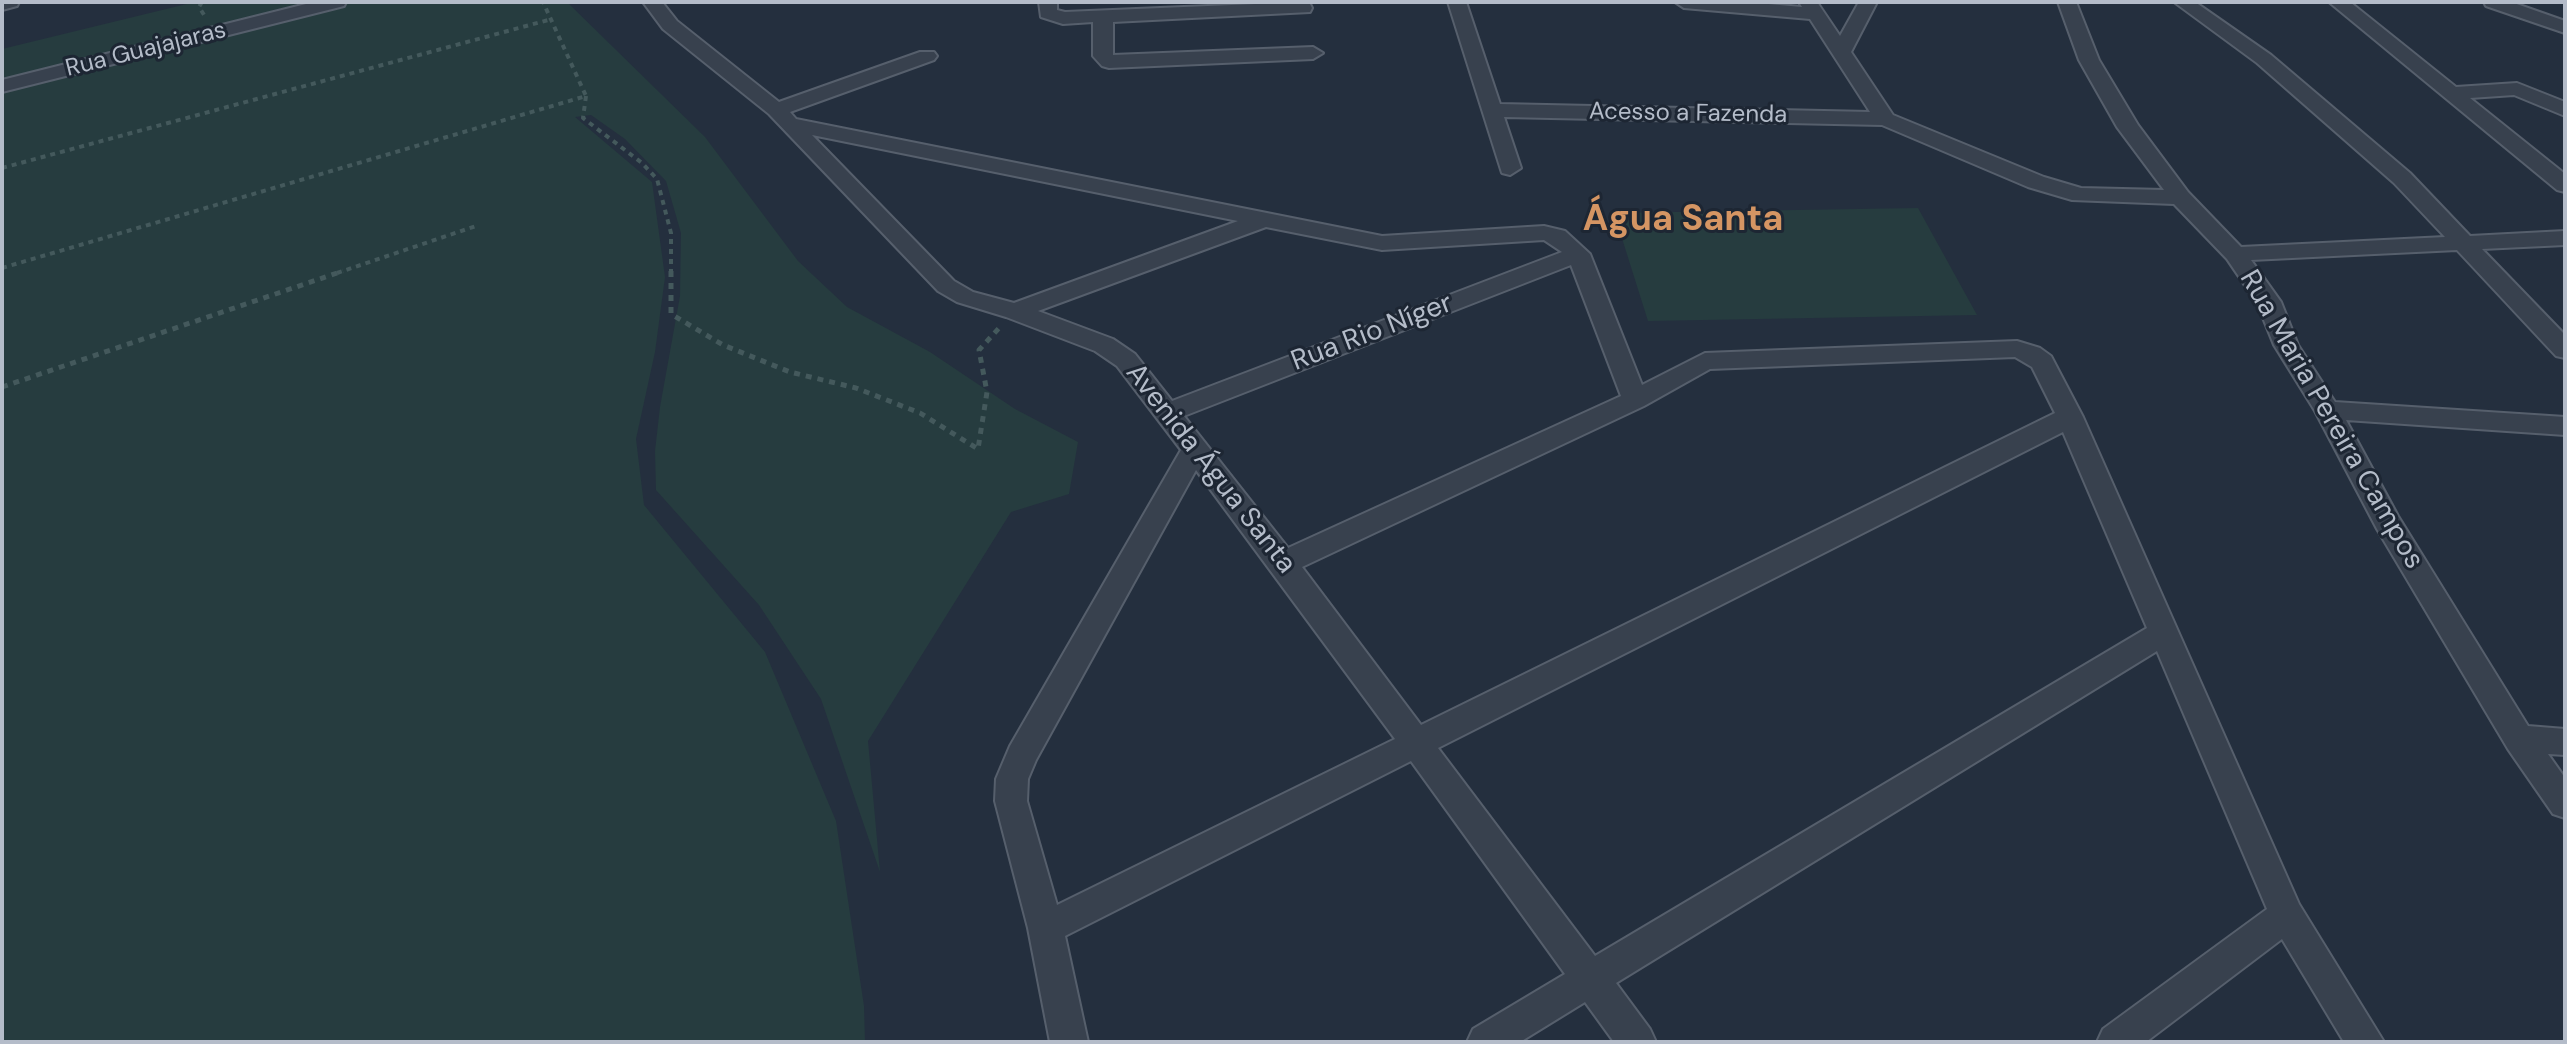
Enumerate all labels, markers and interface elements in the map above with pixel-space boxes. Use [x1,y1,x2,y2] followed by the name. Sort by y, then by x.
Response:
[63,16,229,84] street label: Rua Guajajaras
[1589,98,1787,130] street label: Acesso a Fazenda
[1583,199,1783,243] district label: Água Santa
[2232,265,2430,575] street label: Rua Maria Pereira Campos
[1287,287,1457,379] street label: Rua Rio Níger
[1118,357,1302,581] street label: Avenida Água Santa

